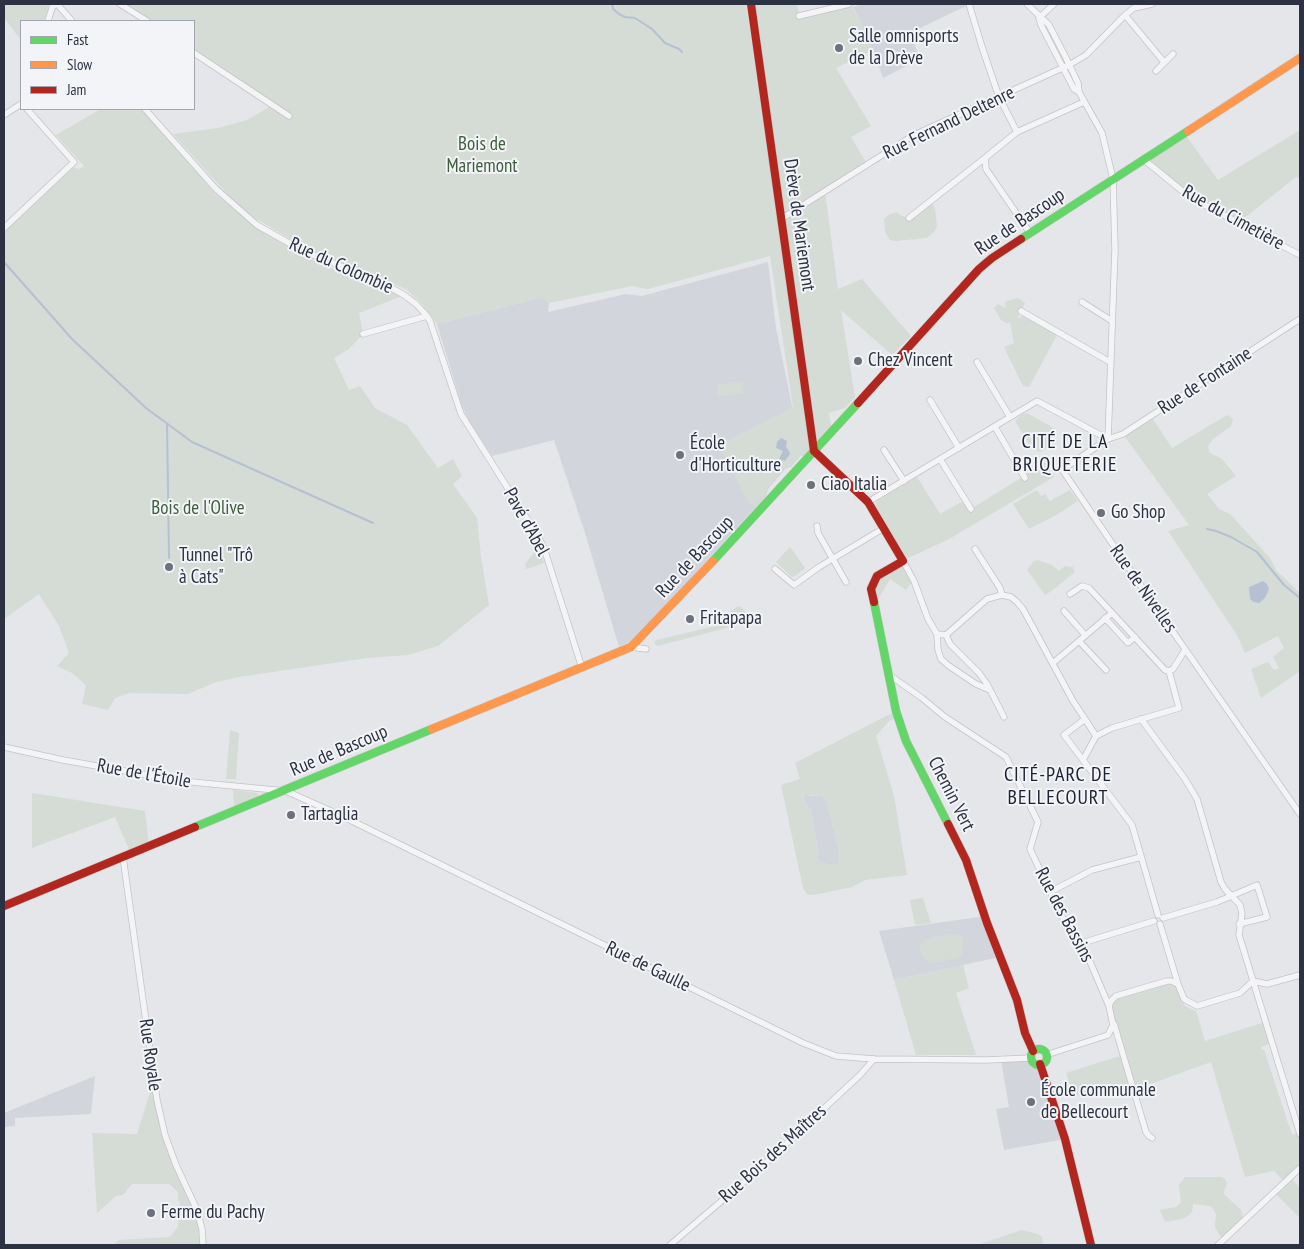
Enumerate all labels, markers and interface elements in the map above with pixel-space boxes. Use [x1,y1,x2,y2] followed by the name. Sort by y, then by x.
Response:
[20,20,195,110] legend
[849,26,959,70] place label: Salle omnisports de la Drève
[67,30,88,49] text: Fast
[833,42,845,54] marker: Salle omnisports de la Drève
[67,55,92,74] text: Slow
[67,80,86,99] text: Jam
[880,81,1018,165] street label: Rue Fernand Deltenre
[446,134,518,178] park label: Bois de Mariemont
[778,158,820,292] street label: Drève de Mariemont
[1178,181,1288,255] street label: Rue du Cimetière
[971,184,1069,260] street label: Rue de Bascoup
[286,233,396,299] street label: Rue du Colombie
[1154,342,1256,420] street label: Rue de Fontaine
[868,350,953,372] place label: Chez Vincent
[852,355,864,367] marker: Chez Vincent
[1011,430,1119,477] district label: CITÉ DE LA BRIQUETERIE
[690,433,781,477] place label: École d'Horticulture
[674,449,686,461] marker: École d'Horticulture
[821,474,887,496] place label: Ciao Italia
[805,479,817,491] marker: Ciao Italia
[498,484,554,560] street label: Pavé d'Abel
[151,498,245,520] park label: Bois de l'Olive
[1111,502,1166,524] place label: Go Shop
[1095,507,1107,519] marker: Go Shop
[651,511,739,603] street label: Rue de Bascoup
[1104,541,1182,637] street label: Rue de Nivelles
[179,545,253,589] place label: Tunnel "Trô à Cats"
[163,561,175,573] marker: Tunnel "Trô à Cats"
[700,608,762,630] place label: Fritapapa
[684,613,696,625] marker: Fritapapa
[287,720,391,782] street label: Rue de Bascoup
[923,753,979,835] street label: Chemin Vert
[95,755,193,793] street label: Rue de l'Étoile
[1002,763,1114,810] district label: CITÉ-PARC DE BELLECOURT
[301,804,358,826] place label: Tartaglia
[285,809,297,821] marker: Tartaglia
[1030,864,1098,966] street label: Rue des Bassins
[602,937,694,997] street label: Rue de Gaulle
[134,1017,166,1093] street label: Rue Royale
[1041,1080,1156,1124] place label: École communale de Bellecourt
[1025,1096,1037,1108] marker: École communale de Bellecourt
[715,1100,831,1208] street label: Rue Bois des Maîtres
[161,1202,265,1224] place label: Ferme du Pachy
[145,1207,157,1219] marker: Ferme du Pachy

